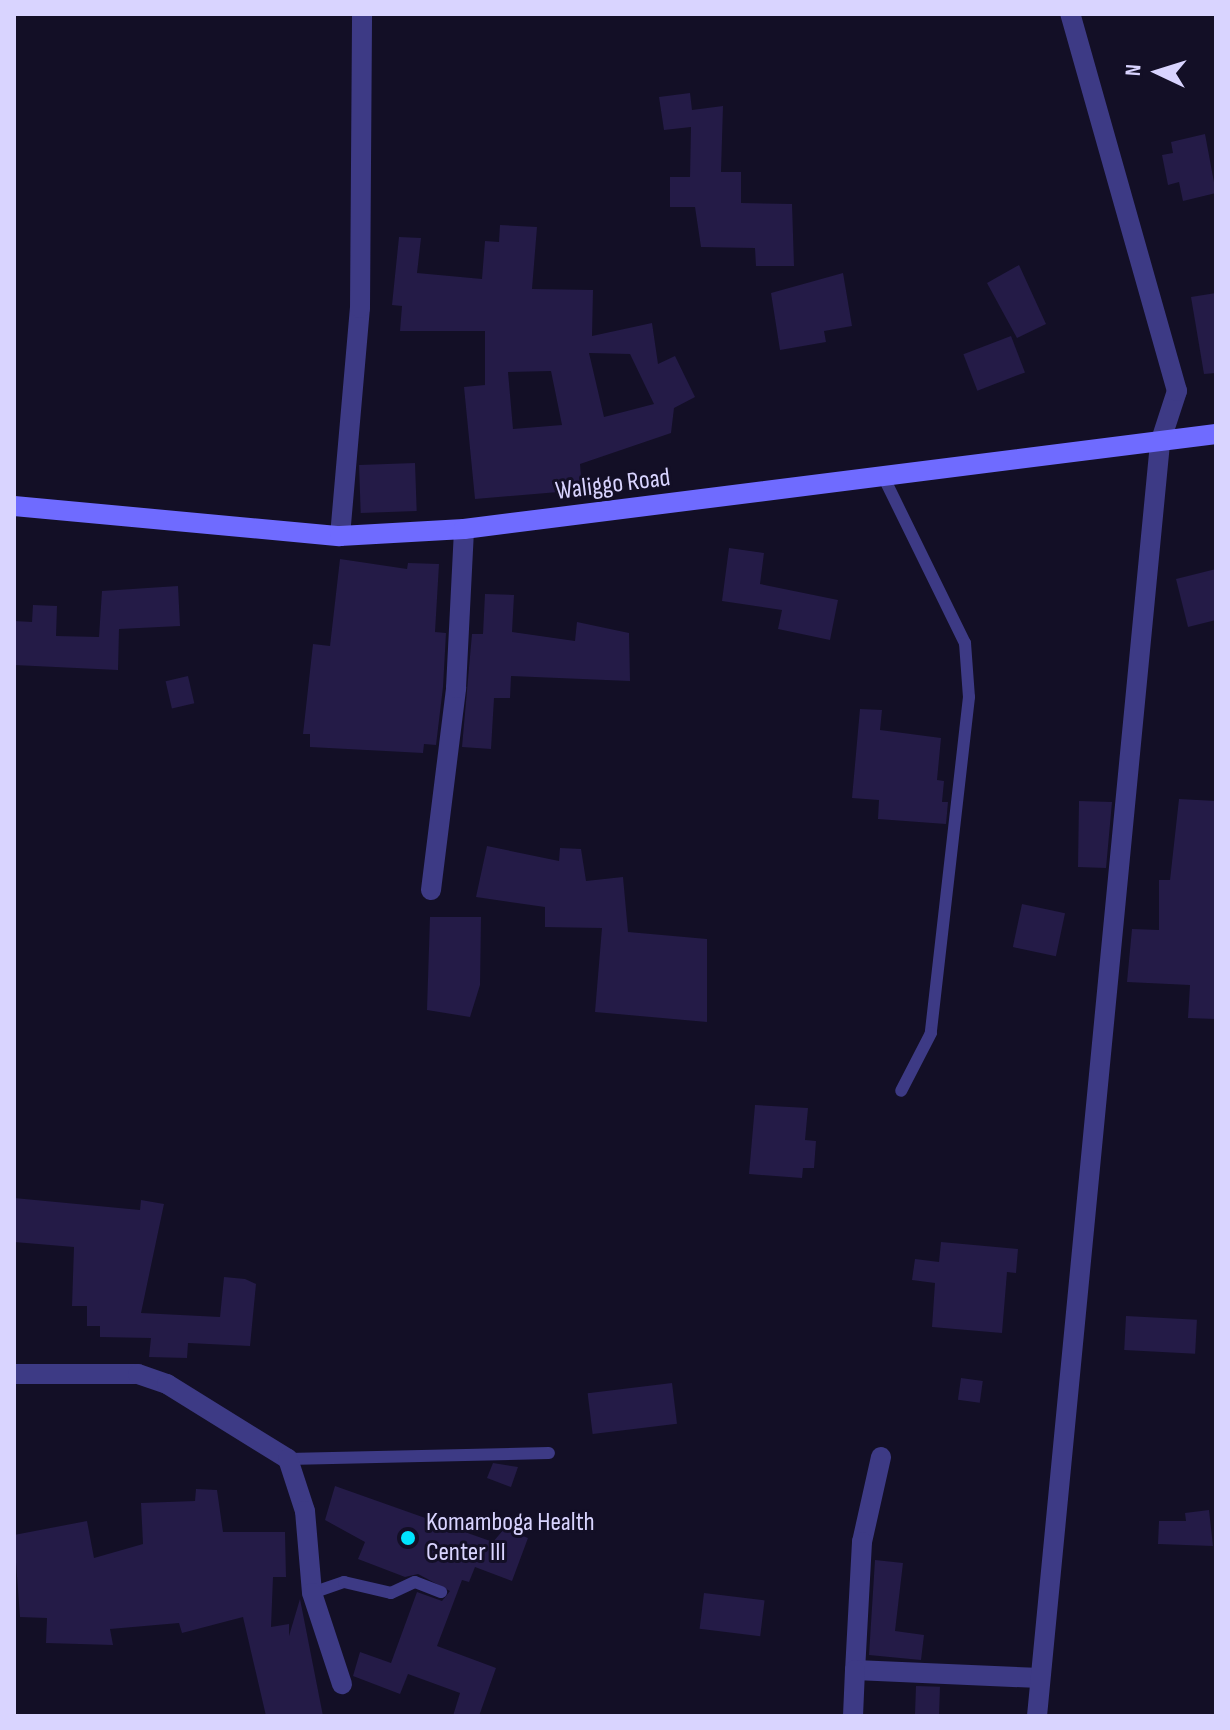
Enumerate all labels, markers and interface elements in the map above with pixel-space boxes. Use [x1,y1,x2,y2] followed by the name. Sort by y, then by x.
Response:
[1118,32,1198,112] north arrow
[1120,63,1147,77] text: N
[554,462,672,508] street label: Waliggo Road
[426,1507,595,1568] place label: Komamboga Health Center III
[397,1527,419,1549] marker: Komamboga Health Center III

